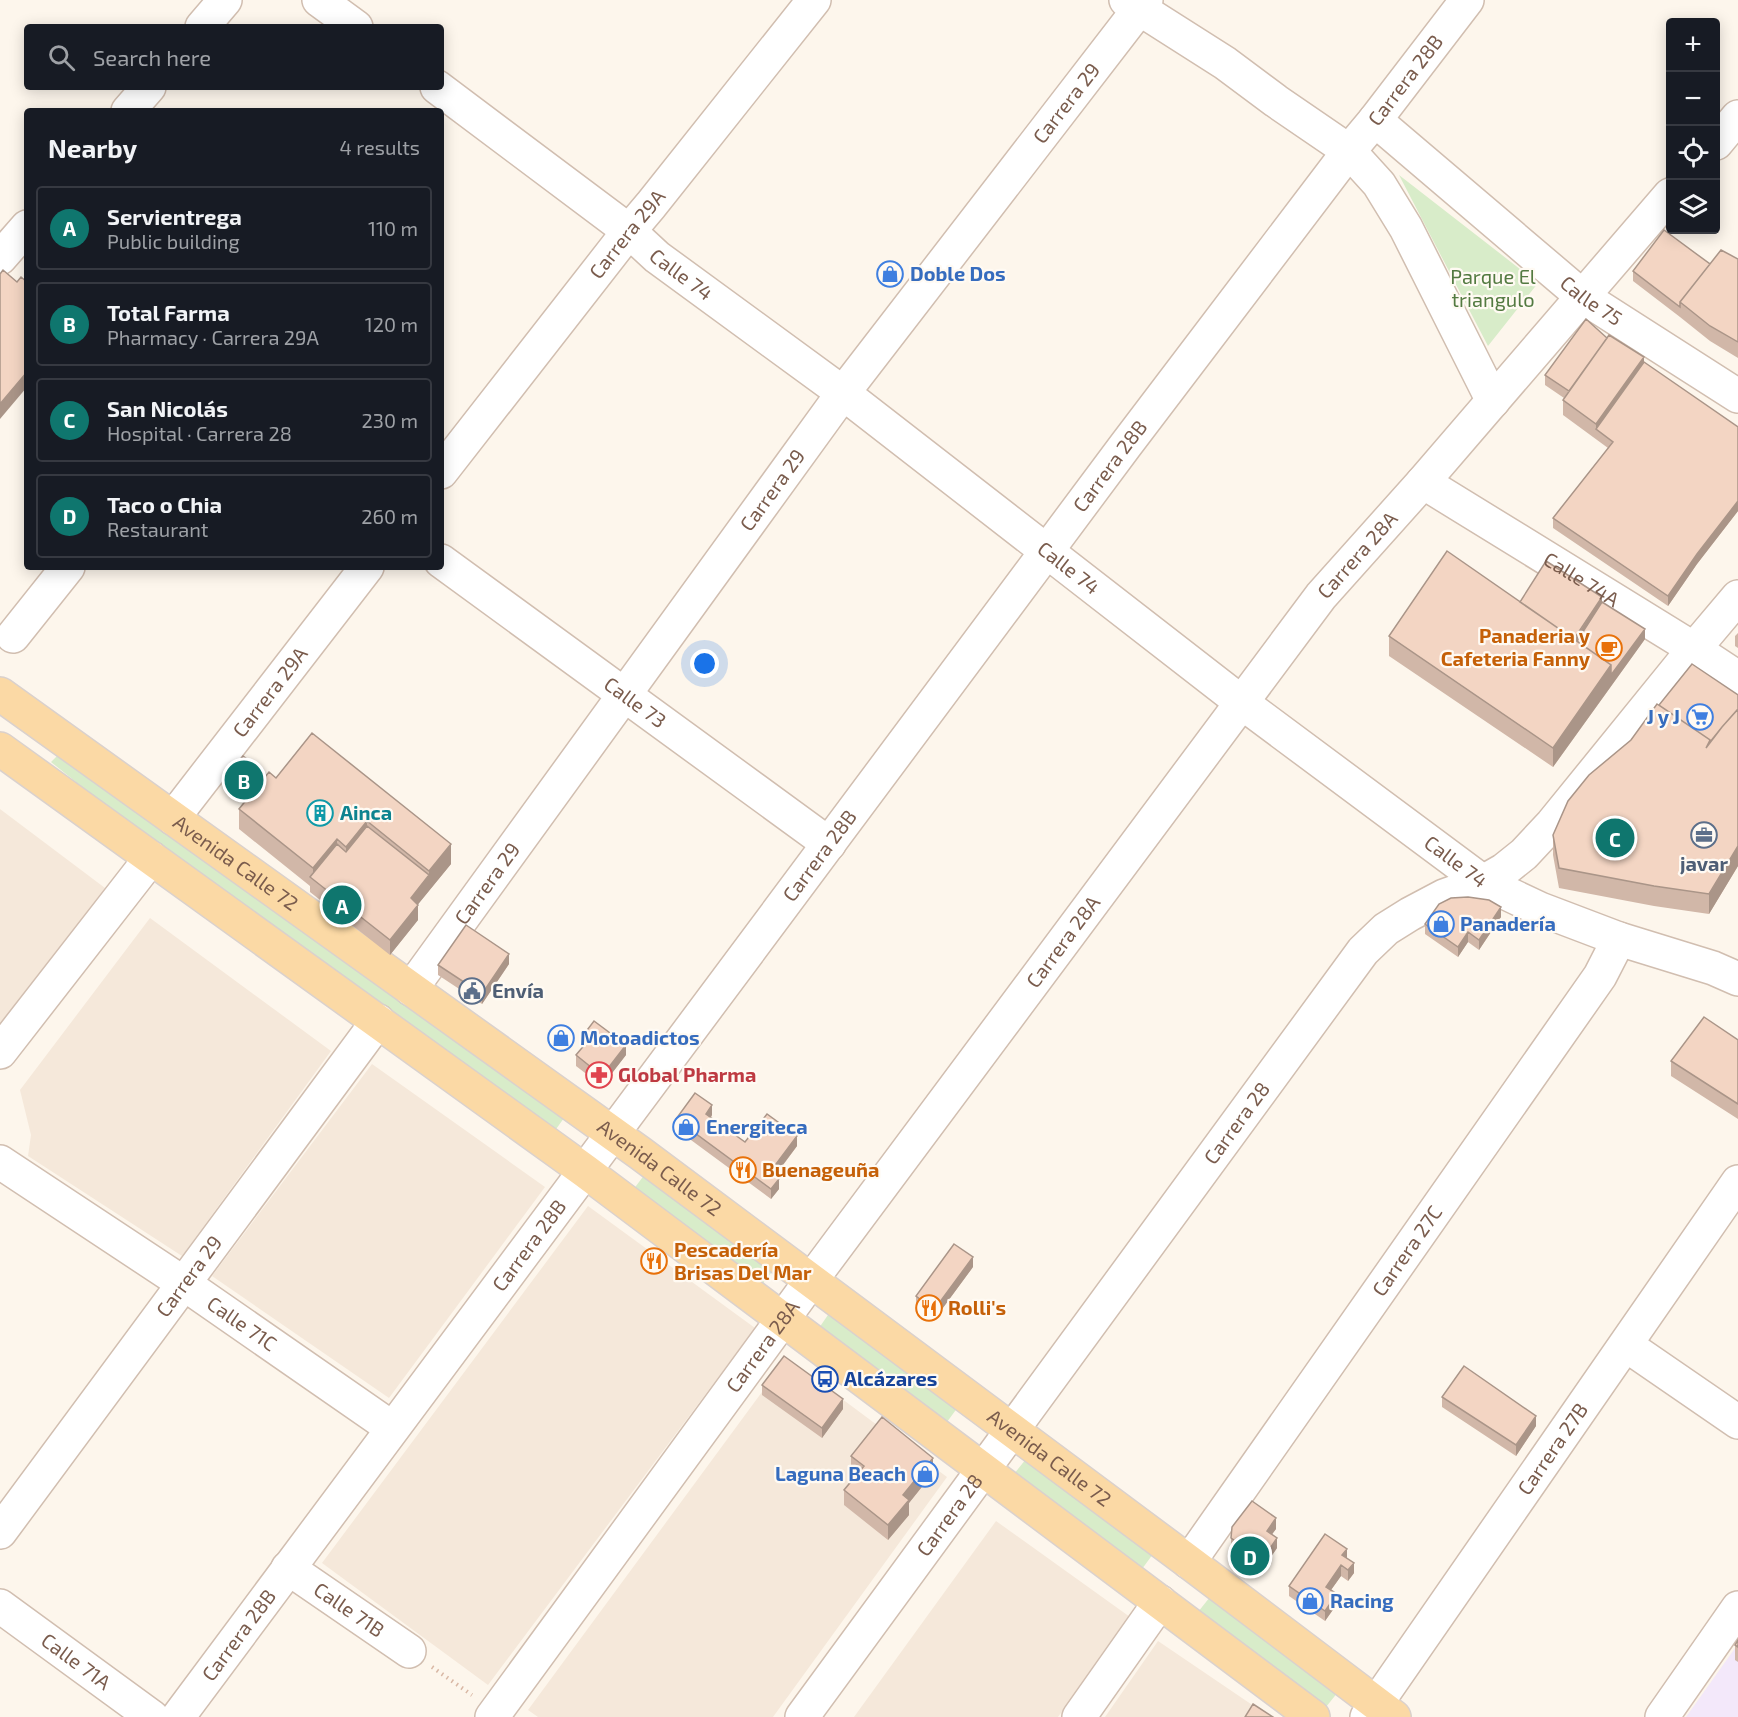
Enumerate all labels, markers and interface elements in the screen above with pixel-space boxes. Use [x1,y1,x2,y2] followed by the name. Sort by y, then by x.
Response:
[1666,18,1720,234] map controls
[1666,18,1720,72] button: +
[24,24,444,90] search box
[1362,29,1447,130] street label: Carrera 28B
[45,41,78,74] icon: search
[93,44,211,70] text: Search here
[1027,58,1104,148] street label: Carrera 29
[1666,72,1720,126] button: −
[1666,126,1720,180] button: locate
[48,132,137,163] text: Nearby
[340,135,420,159] text: 4 results
[1666,180,1720,234] button: layers
[583,184,670,283] street label: Carrera 29A
[107,203,242,229] text: Servientrega
[63,216,76,240] text: A
[368,216,418,240] text: 110 m
[107,229,240,253] text: Public building
[645,243,718,305] street label: Calle 74
[875,259,905,289] shop icon: Doble Dos
[910,261,1006,285] place label: Doble Dos
[1450,264,1536,311] park label: Parque El triangulo
[1556,270,1627,330] street label: Calle 75
[107,299,230,325] text: Total Farma
[63,312,76,336] text: B
[365,312,418,336] text: 120 m
[107,325,319,349] text: Pharmacy · Carrera 29A
[107,395,228,421] text: San Nicolás
[64,408,75,432] text: C
[362,408,418,432] text: 230 m
[1067,415,1151,516] street label: Carrera 28B
[107,421,292,445] text: Hospital · Carrera 28
[734,444,809,535] street label: Carrera 29
[107,491,222,517] text: Taco o Chia
[63,504,76,528] text: D
[361,504,418,528] text: 260 m
[1312,506,1402,603] street label: Carrera 28A
[107,517,208,541] text: Restaurant
[1033,536,1105,599] street label: Calle 74
[1540,546,1625,611] street label: Calle 74A
[1441,623,1591,671] place label: Panaderia y Cafeteria Fanny
[1594,633,1624,663] cafe icon: Panaderia y Cafeteria Fanny
[227,641,312,741] street label: Carrera 29A
[690,649,719,678] your location
[600,671,671,732] street label: Calle 73
[1685,702,1715,732] supermarket icon: J y J
[1646,704,1680,729] place label: J y J
[224,758,264,802] pin: B
[305,798,335,828] building icon: Ainca
[340,800,392,824] place label: Ainca
[777,805,861,906] street label: Carrera 28B
[169,809,303,915] street label: Avenida Calle 72
[1596,816,1634,860] pin: C
[1689,820,1719,850] office icon: javar
[1420,830,1492,892] street label: Calle 74
[449,838,524,929] street label: Carrera 29
[1680,851,1728,875] place label: javar
[322,882,362,928] pin: A
[1021,890,1105,992] street label: Carrera 28A
[1426,909,1456,939] shop icon: Panadería
[1460,911,1556,935] place label: Panadería
[457,976,487,1006] public building icon: Envía
[492,978,544,1002] place label: Envía
[546,1023,576,1053] shop icon: Motoadictos
[580,1025,700,1049] place label: Motoadictos
[584,1060,614,1090] pharmacy icon: Global Pharma
[618,1062,756,1086] place label: Global Pharma
[1198,1077,1274,1168] street label: Carrera 28
[671,1112,701,1142] shop icon: Energiteca
[593,1114,727,1221] street label: Avenida Calle 72
[706,1114,808,1138] place label: Energiteca
[728,1155,758,1185] restaurant icon: Buenageuña
[762,1157,879,1181] place label: Buenageuña
[487,1194,570,1295] street label: Carrera 28B
[1366,1200,1446,1300] street label: Carrera 27C
[150,1230,226,1321] street label: Carrera 29
[674,1237,812,1284] place label: Pescadería Brisas Del Mar
[639,1246,669,1276] restaurant icon: Pescadería Brisas Del Mar
[203,1291,282,1355] street label: Calle 71C
[914,1293,944,1323] restaurant icon: Rolli's
[720,1295,804,1397] street label: Carrera 28A
[948,1295,1006,1319] place label: Rolli's
[810,1364,840,1394] bus stop icon: Alcázares
[844,1366,937,1390] place label: Alcázares
[1512,1398,1592,1499] street label: Carrera 27B
[983,1403,1116,1511] street label: Avenida Calle 72
[910,1459,940,1489] shop icon: Laguna Beach
[775,1461,906,1485] place label: Laguna Beach
[911,1469,987,1560] street label: Carrera 28
[1230,1534,1270,1578] pin: D
[310,1576,389,1642] street label: Calle 71B
[196,1584,280,1685] street label: Carrera 28B
[1295,1586,1325,1616] shop icon: Racing
[1330,1588,1394,1612] place label: Racing
[37,1627,116,1694] street label: Calle 71A

